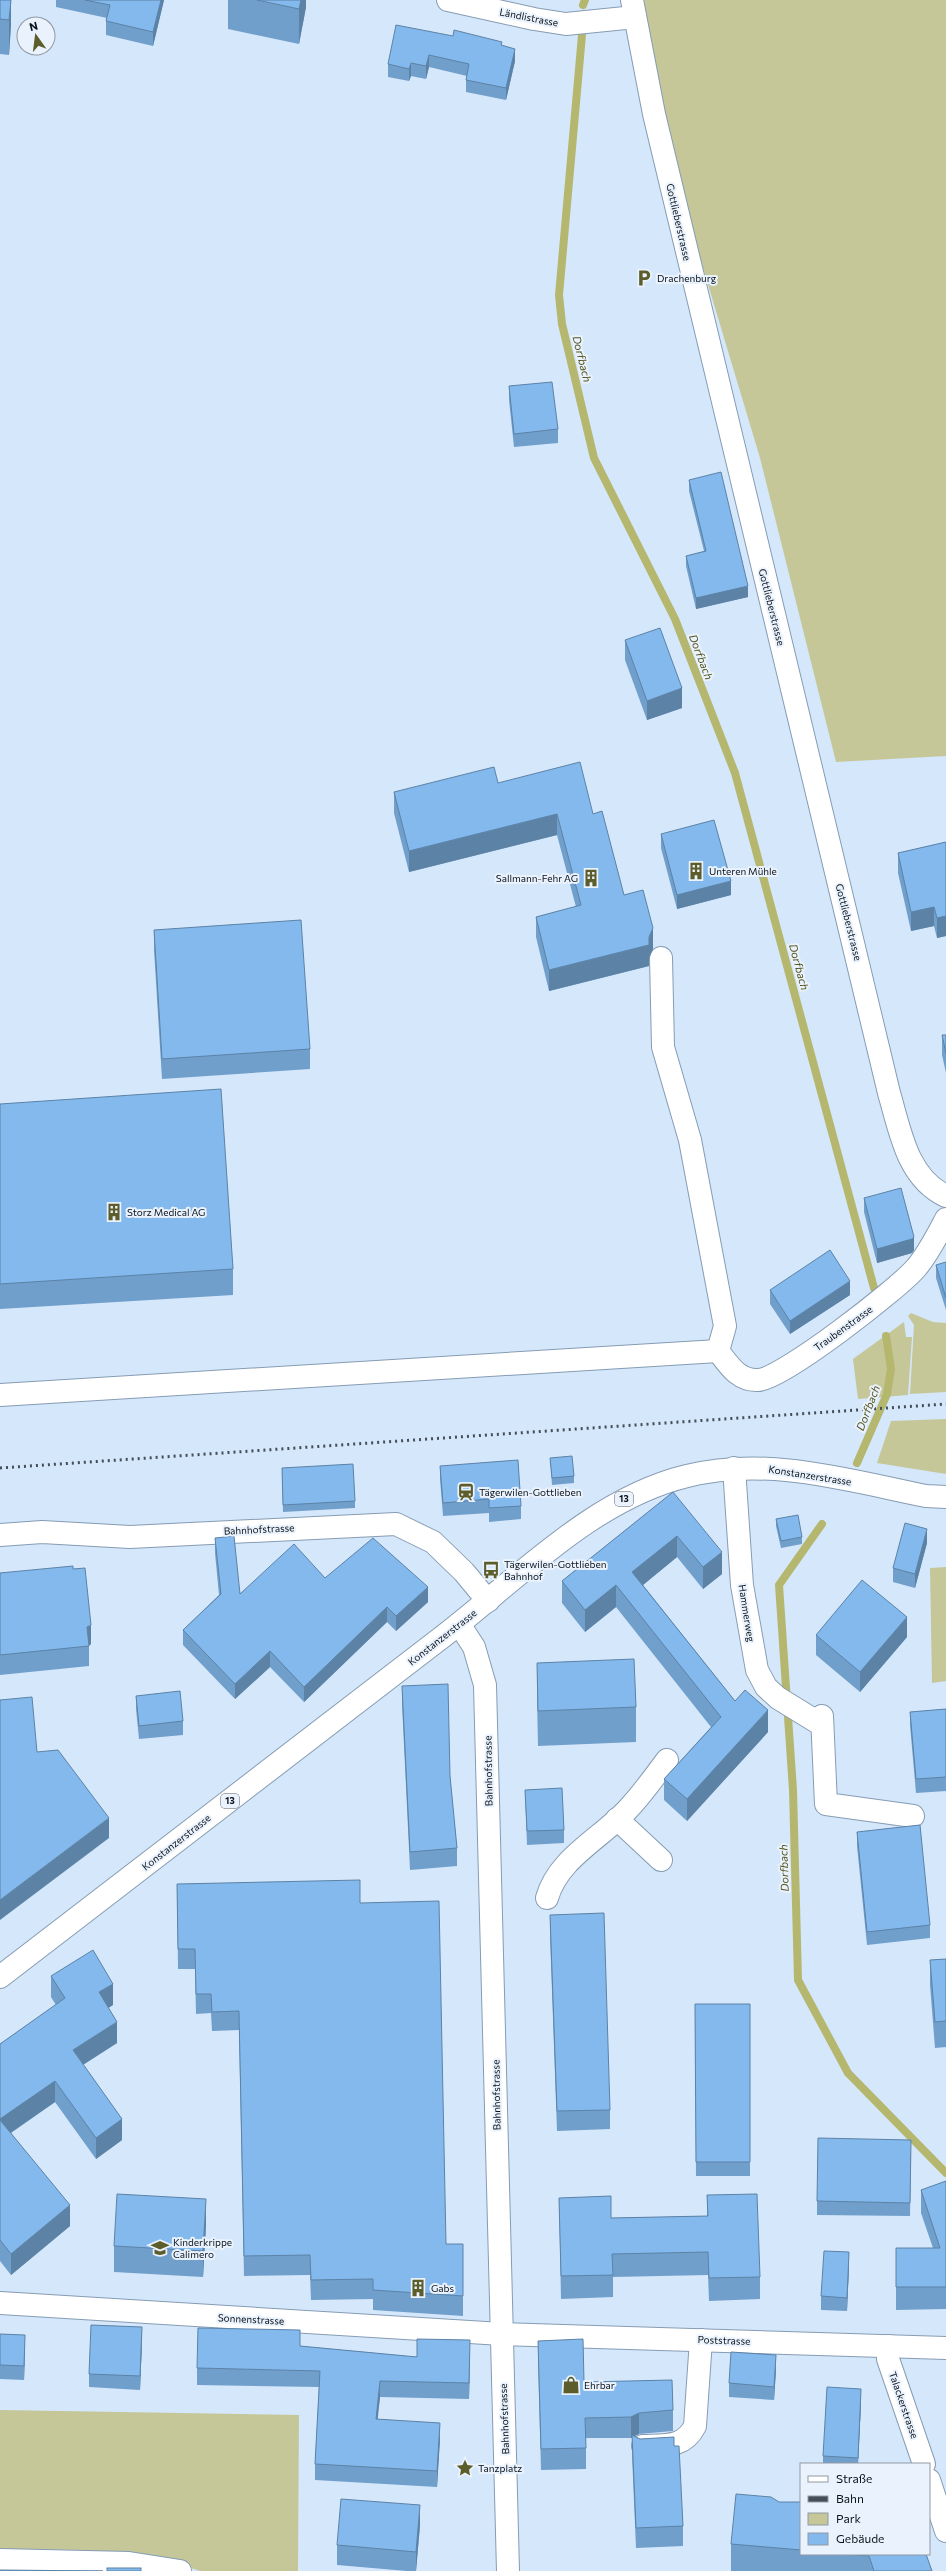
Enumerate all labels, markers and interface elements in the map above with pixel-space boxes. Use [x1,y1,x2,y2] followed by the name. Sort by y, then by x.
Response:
[499,5,559,29] street label: Ländlistrasse
[16,16,56,56] north arrow
[28,19,39,33] text: N
[664,182,694,262] street label: Gottlieberstrasse
[634,268,654,288] parking icon: Drachenburg
[657,272,717,284] place label: Drachenburg
[570,334,595,383] water label: Dorfbach
[757,567,787,647] street label: Gottlieberstrasse
[687,632,716,681] water label: Dorfbach
[686,861,706,881] building icon: Unteren Mühle
[709,865,777,877] place label: Unteren Mühle
[581,868,601,888] building icon: Sallmann-Fehr AG
[496,872,578,884] place label: Sallmann-Fehr AG
[834,882,864,962] street label: Gottlieberstrasse
[787,942,812,991] water label: Dorfbach
[104,1202,124,1222] building icon: Storz Medical AG
[127,1206,205,1218] place label: Storz Medical AG
[811,1303,875,1353] street label: Traubenstrasse
[853,1383,882,1432] water label: Dorfbach
[768,1463,852,1487] street label: Konstanzerstrasse
[456,1482,476,1502] station icon: Tägerwilen-Gottlieben
[479,1486,581,1498] place label: Tägerwilen-Gottlieben
[615,1492,633,1506] road number: 13
[223,1521,295,1537] street label: Bahnhofstrasse
[504,1558,606,1582] place label: Tägerwilen-Gottlieben Bahnhof
[481,1560,501,1580] bus stop icon: Tägerwilen-Gottlieben Bahnhof
[737,1583,758,1643] street label: Hammerweg
[405,1606,479,1668] street label: Konstanzerstrasse
[481,1736,495,1806] street label: Bahnhofstrasse
[221,1794,239,1808] road number: 13
[139,1811,213,1873] street label: Konstanzerstrasse
[776,1844,791,1892] water label: Dorfbach
[489,2060,503,2130] street label: Bahnhofstrasse
[173,2236,232,2260] place label: Kinderkrippe Calimero
[150,2238,170,2258] school or university icon: Kinderkrippe Calimero
[408,2278,428,2298] building icon: Gabs
[431,2282,454,2294] place label: Gabs
[218,2311,284,2327] street label: Sonnenstrasse
[697,2333,751,2347] street label: Poststrasse
[887,2370,921,2440] street label: Talackerstrasse
[561,2375,581,2395] shop icon: Ehrbar
[584,2379,615,2391] place label: Ehrbar
[497,2383,511,2455] street label: Bahnhofstrasse
[455,2458,475,2478] place icon: Tanzplatz
[478,2462,522,2474] place label: Tanzplatz
[800,2463,930,2555] legend
[836,2471,872,2485] text: Straße
[836,2491,864,2505] text: Bahn
[836,2511,862,2525] text: Park
[836,2531,884,2545] text: Gebäude

